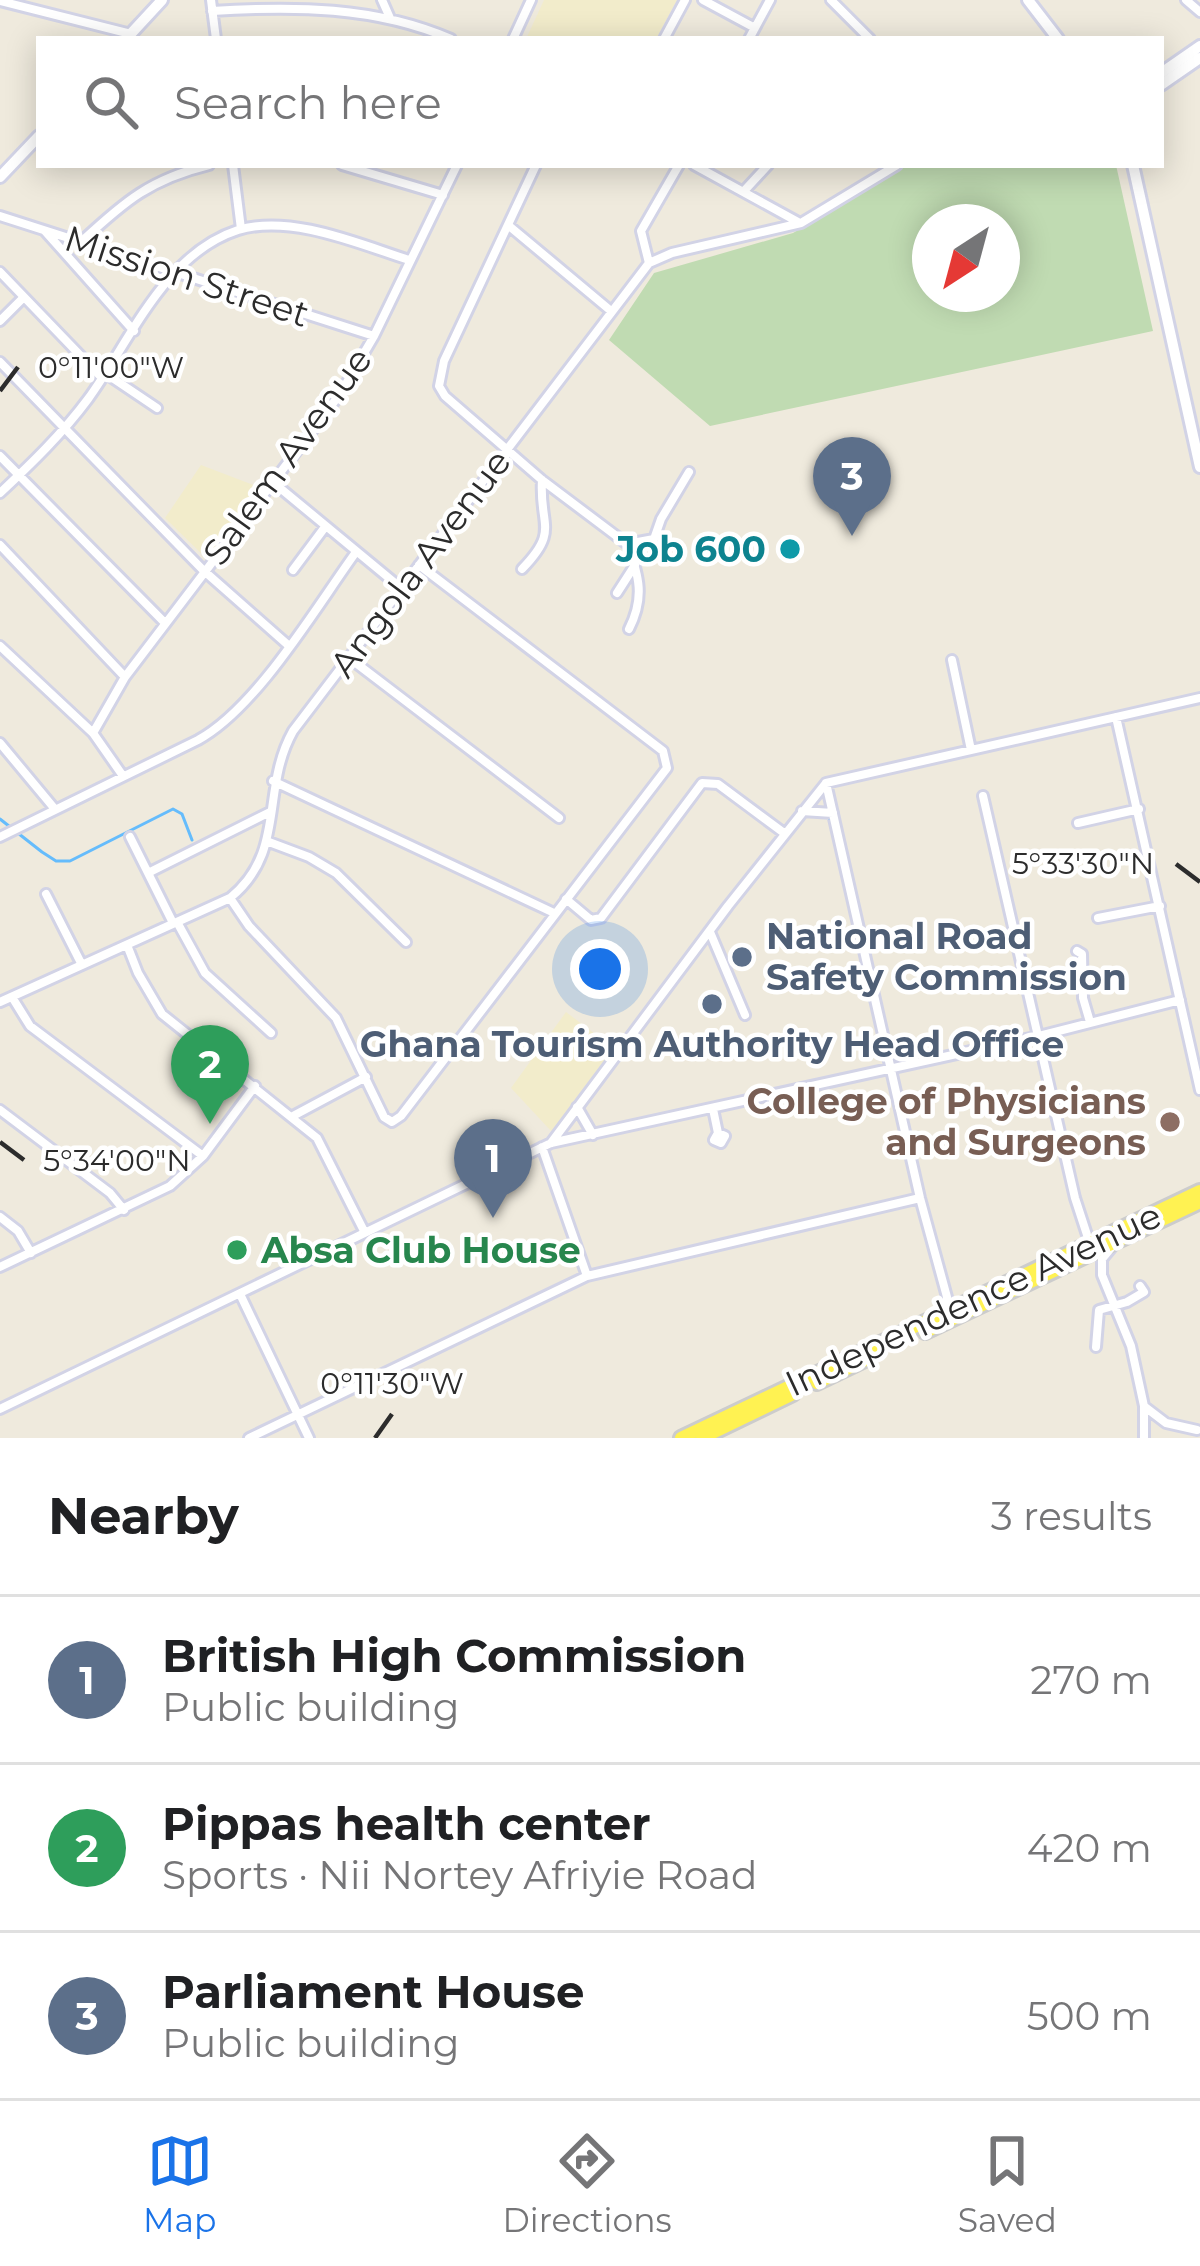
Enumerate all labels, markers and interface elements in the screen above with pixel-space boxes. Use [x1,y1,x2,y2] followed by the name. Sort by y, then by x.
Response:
[36,36,1164,168] search box
[78,69,144,135] icon: search
[174,75,442,130] text: Search here
[912,204,1020,312] north arrow
[59,216,315,336] street label: Mission Street
[193,339,381,573] street label: Salem Avenue
[38,349,184,386] text: 0°11'00"W
[813,437,891,536] pin: 3
[320,441,520,685] street label: Angola Avenue
[615,527,766,571] place label: Job 600
[777,536,803,562] marker: Job 600
[1012,845,1154,882] text: 5°33'30"N
[766,914,1127,999] place label: National Road Safety Commission
[570,939,630,999] your location
[729,944,755,970] marker: National Road Safety Commission
[699,991,725,1017] marker: Ghana Tourism Authority Head Office
[360,1022,1064,1066] place label: Ghana Tourism Authority Head Office
[171,1025,249,1124] pin: 2
[747,1079,1146,1164] place label: College of Physicians and Surgeons
[1157,1109,1183,1135] marker: College of Physicians and Surgeons
[454,1119,532,1218] pin: 1
[43,1142,191,1179] text: 5°34'00"N
[778,1193,1168,1405] street label: Independence Avenue
[260,1228,581,1272] place label: Absa Club House
[224,1237,250,1263] marker: Absa Club House
[320,1365,464,1402] text: 0°11'30"W
[48,1485,239,1547] text: Nearby
[991,1492,1152,1540] text: 3 results
[162,1628,746,1683] text: British High Commission
[79,1656,95,1704] text: 1
[1030,1656,1152,1704] text: 270 m
[162,1683,459,1731] text: Public building
[162,1796,651,1851] text: Pippas health center
[75,1824,99,1872] text: 2
[1027,1824,1152,1872] text: 420 m
[162,1851,758,1899] text: Sports · Nii Nortey Afriyie Road
[162,1964,584,2019] text: Parliament House
[75,1992,99,2040] text: 3
[1027,1992,1152,2040] text: 500 m
[162,2019,459,2067] text: Public building
[143,2128,216,2240] tab: Map
[503,2128,672,2240] tab: Directions
[958,2128,1057,2240] tab: Saved

